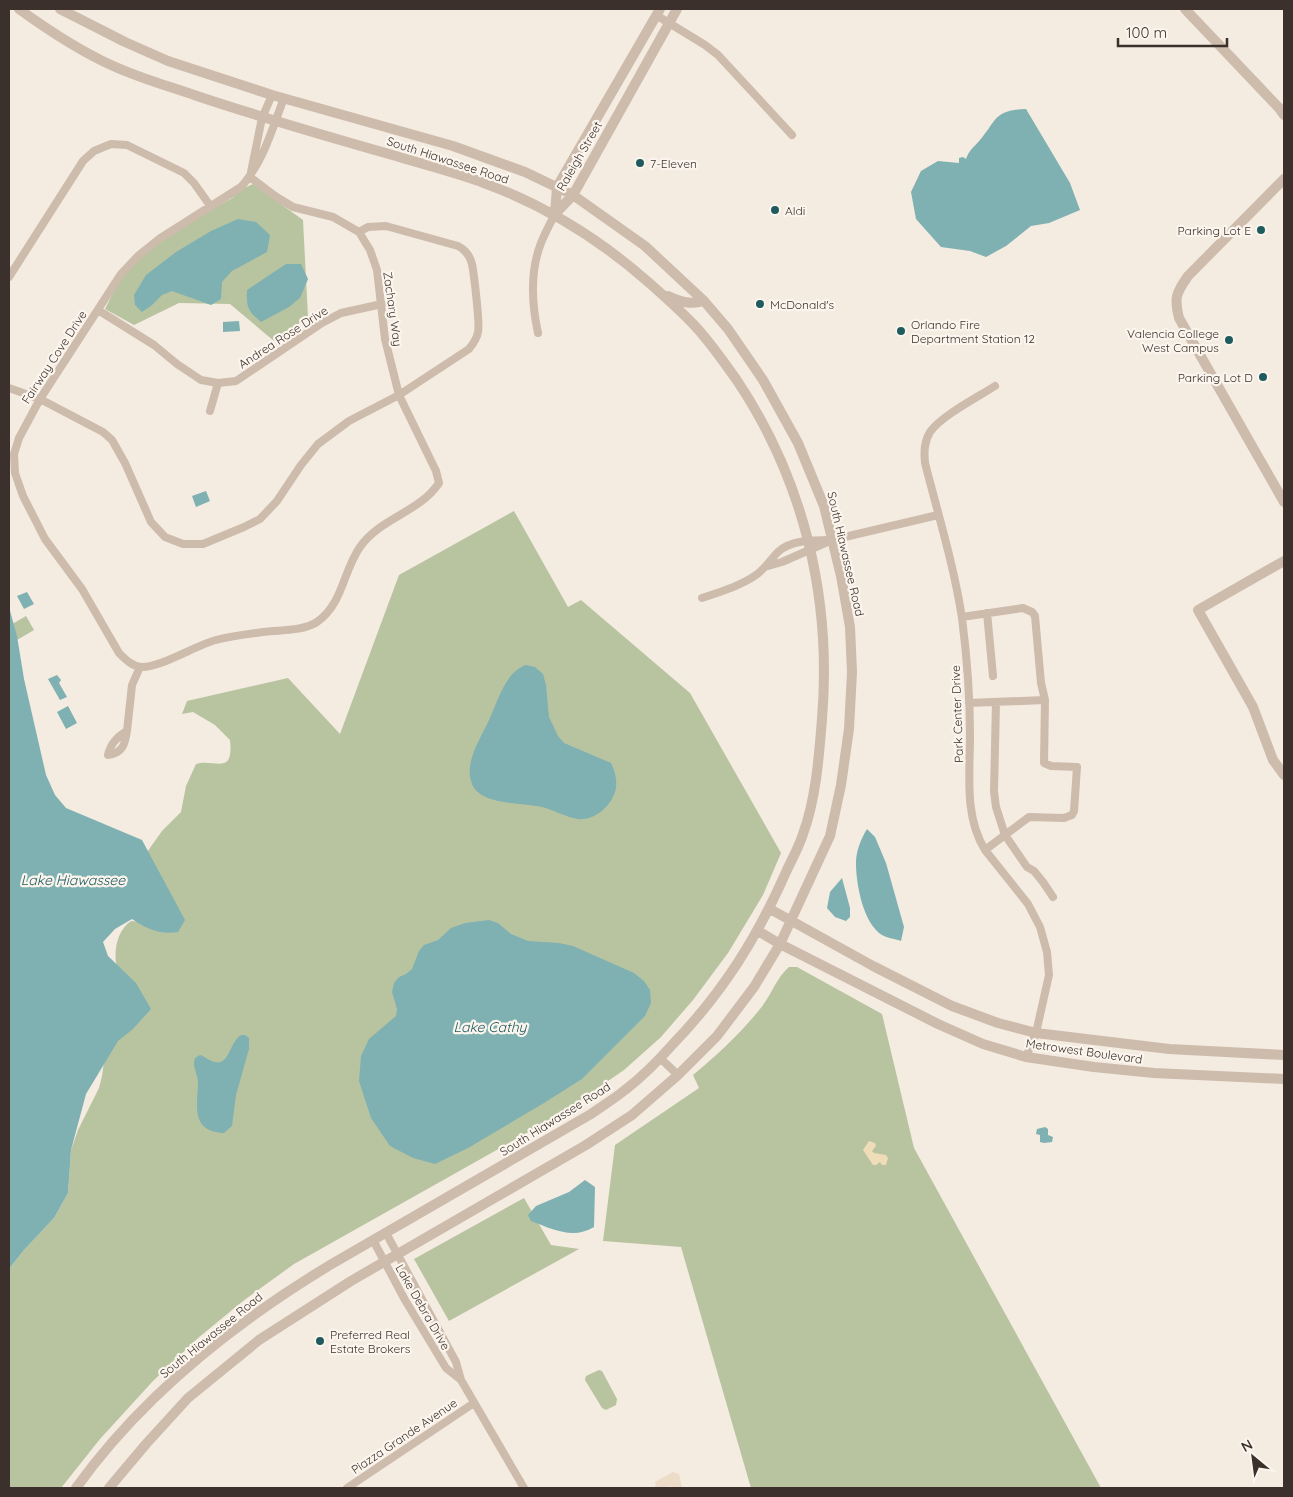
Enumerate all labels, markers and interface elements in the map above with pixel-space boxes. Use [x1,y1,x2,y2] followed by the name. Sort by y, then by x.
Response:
[1118,15,1227,47] scale bar
[1126,23,1167,42] text: 100 m
[553,119,605,193] street label: Raleigh Street
[385,133,511,187] street label: South Hiawassee Road
[650,156,697,171] place label: 7-Eleven
[634,157,646,169] marker: 7-Eleven
[785,203,805,218] place label: Aldi
[769,204,781,216] marker: Aldi
[1178,223,1251,238] place label: Parking Lot E
[1255,224,1267,236] marker: Parking Lot E
[380,271,406,347] street label: Zachary Way
[770,297,835,312] place label: McDonald's
[754,298,766,310] marker: McDonald's
[236,302,331,371] street label: Andrea Rose Drive
[18,307,90,407] street label: Fairway Cove Drive
[911,317,1035,346] place label: Orlando Fire Department Station 12
[895,325,907,337] marker: Orlando Fire Department Station 12
[1127,326,1219,355] place label: Valencia College West Campus
[1223,334,1235,346] marker: Valencia College West Campus
[1178,370,1253,385] place label: Parking Lot D
[1257,371,1269,383] marker: Parking Lot D
[824,490,868,618] street label: South Hiawassee Road
[948,665,966,763] street label: Park Center Drive
[21,871,126,889] water label: Lake Hiawassee
[453,1018,528,1036] water label: Lake Cathy
[1025,1035,1143,1067] street label: Metrowest Boulevard
[497,1079,613,1159] street label: South Hiawassee Road
[392,1261,454,1353] street label: Lake Debra Drive
[157,1289,265,1381] street label: South Hiawassee Road
[330,1327,411,1356] place label: Preferred Real Estate Brokers
[314,1335,326,1347] marker: Preferred Real Estate Brokers
[348,1395,460,1477] street label: Piazza Grande Avenue
[1228,1432,1278,1482] north arrow
[1238,1435,1256,1456] text: N

